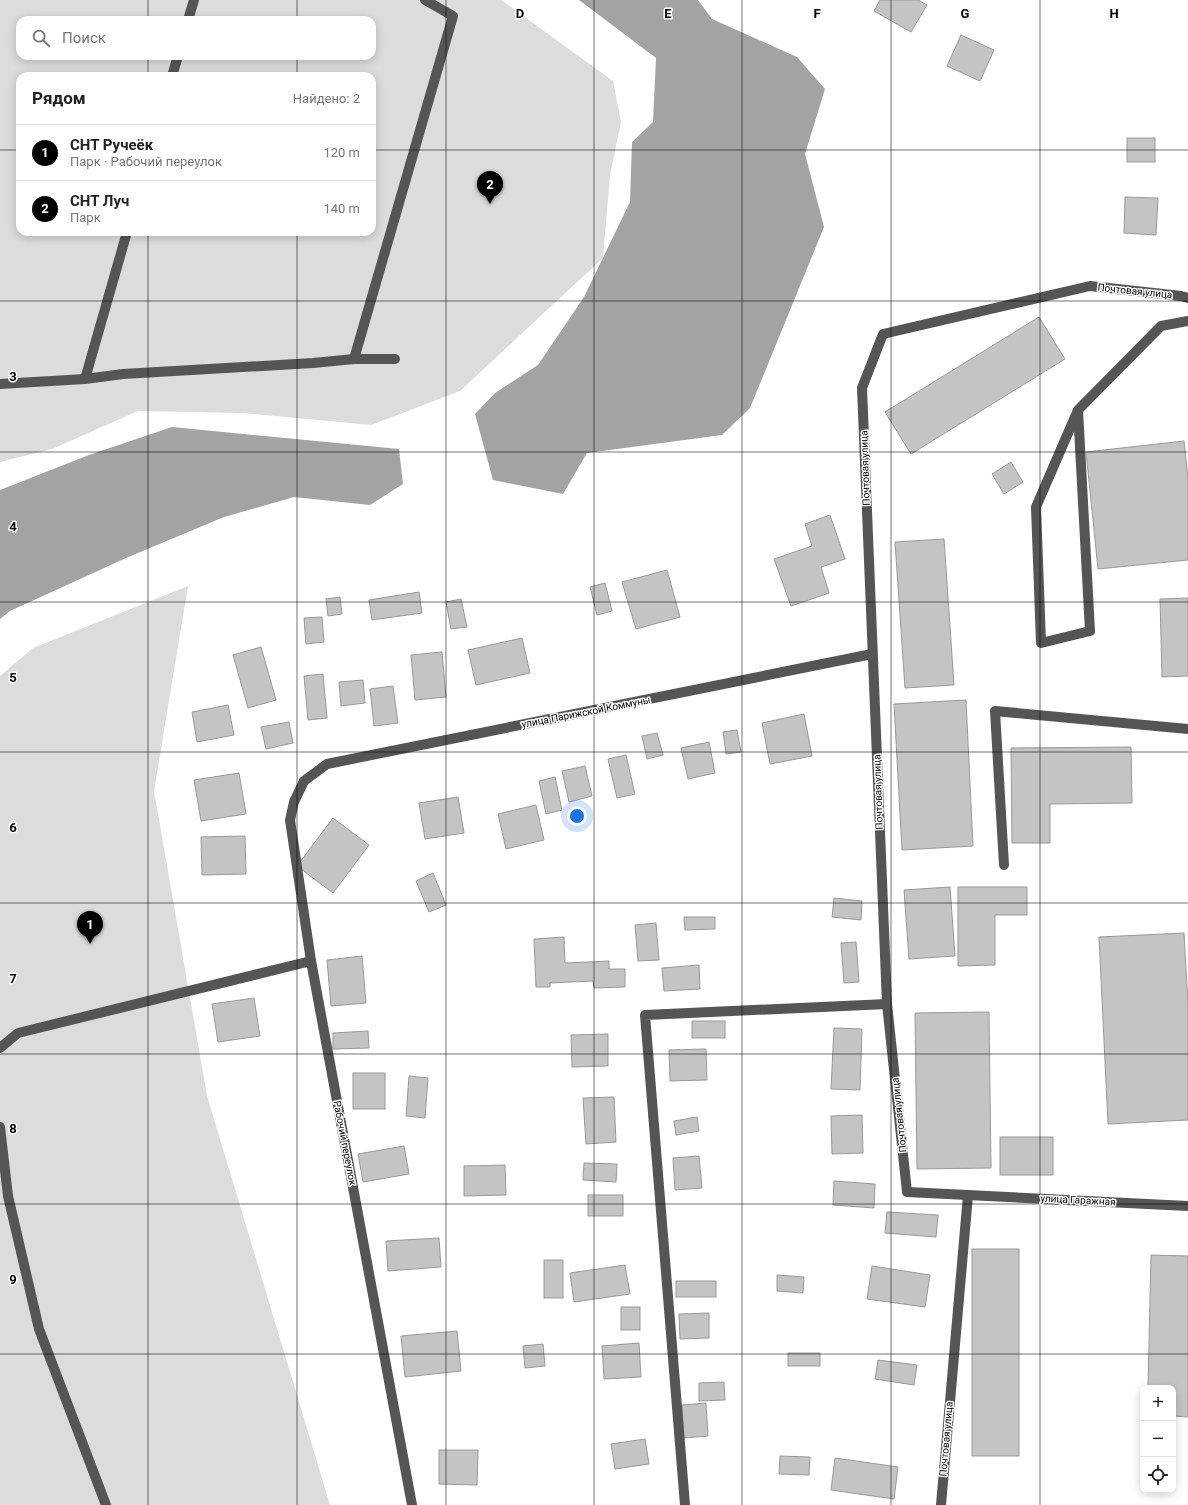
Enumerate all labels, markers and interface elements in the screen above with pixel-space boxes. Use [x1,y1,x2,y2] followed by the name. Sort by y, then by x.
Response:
[516,6,524,21] text: D
[664,6,672,21] text: E
[813,6,821,21] text: F
[961,6,970,21] text: G
[1109,6,1119,21] text: H
[16,16,376,60] search box
[30,27,52,49] icon: search
[62,29,106,47] text: Поиск
[32,88,86,108] text: Рядом
[293,91,360,106] text: Найдено: 2
[70,136,153,154] text: СНТ Ручеёк
[41,145,49,160] text: 1
[323,145,360,160] text: 120 m
[70,154,222,169] text: Парк · Рабочий переулок
[477,171,503,204] pin: 2
[70,192,129,210] text: СНТ Луч
[41,201,49,216] text: 2
[323,201,360,216] text: 140 m
[70,210,101,225] text: Парк
[1097,282,1173,300] street label: Почтовая улица
[9,369,17,384] text: 3
[858,430,872,506] street label: Почтовая улица
[9,519,17,534] text: 4
[9,670,17,685] text: 5
[521,694,651,730] street label: улица Парижской Коммуны
[871,754,885,830] street label: Почтовая улица
[567,806,587,826] your location
[9,820,17,835] text: 6
[77,911,103,944] pin: 1
[9,971,17,986] text: 7
[890,1077,908,1153] street label: Почтовая улица
[331,1100,359,1187] street label: Рабочий переулок
[9,1121,17,1136] text: 8
[1040,1193,1116,1207] street label: улица Гаражная
[9,1272,17,1287] text: 9
[1140,1385,1176,1493] map controls
[1140,1385,1176,1421] button: +
[937,1401,955,1477] street label: Почтовая улица
[1140,1421,1176,1457] button: −
[1140,1457,1176,1493] button: locate

